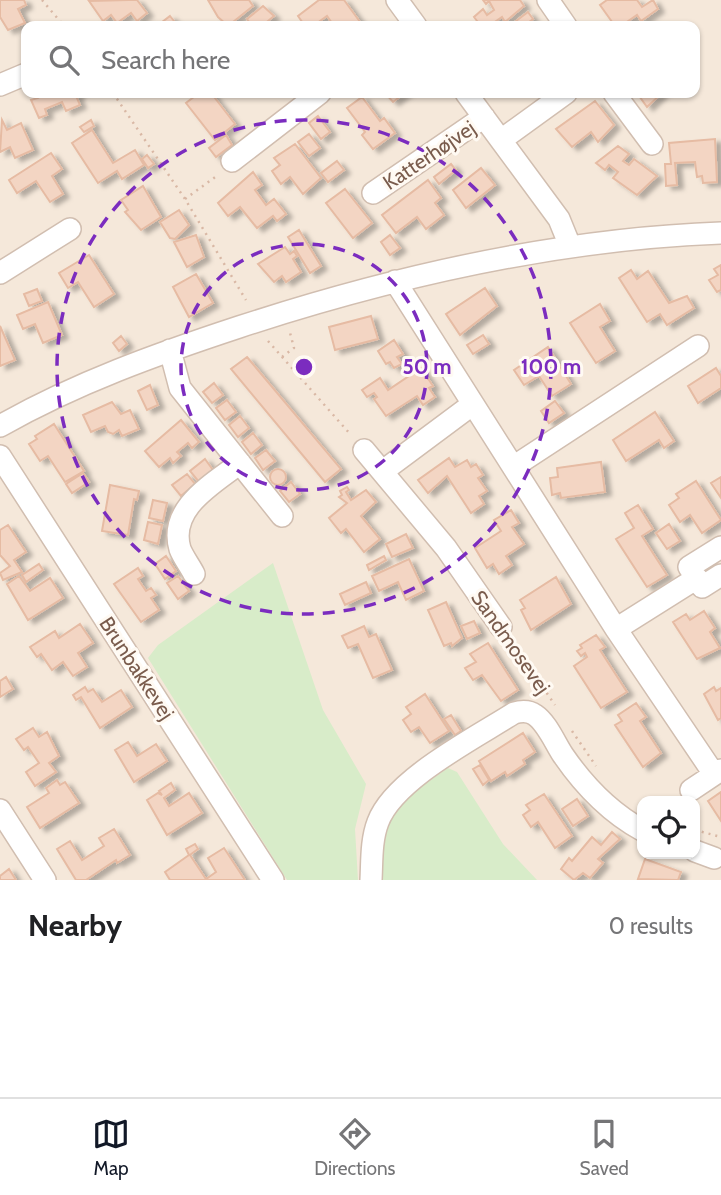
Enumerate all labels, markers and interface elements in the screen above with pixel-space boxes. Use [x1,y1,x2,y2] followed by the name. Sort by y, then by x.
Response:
[21,21,700,98] search box
[45,41,83,79] icon: search
[101,44,230,76] text: Search here
[378,115,480,196] street label: Katterhøjvej
[402,354,452,379] text: 50 m
[521,354,581,379] text: 100 m
[292,355,316,379] centre of rings
[465,586,556,699] street label: Sandmosevej
[94,612,180,725] street label: Brunbakkevej
[637,796,700,859] map controls
[637,796,700,859] button: locate
[28,907,122,944] text: Nearby
[609,912,693,940] text: 0 results
[92,1115,130,1180] tab: Map
[314,1115,395,1180] tab: Directions
[580,1115,629,1180] tab: Saved

